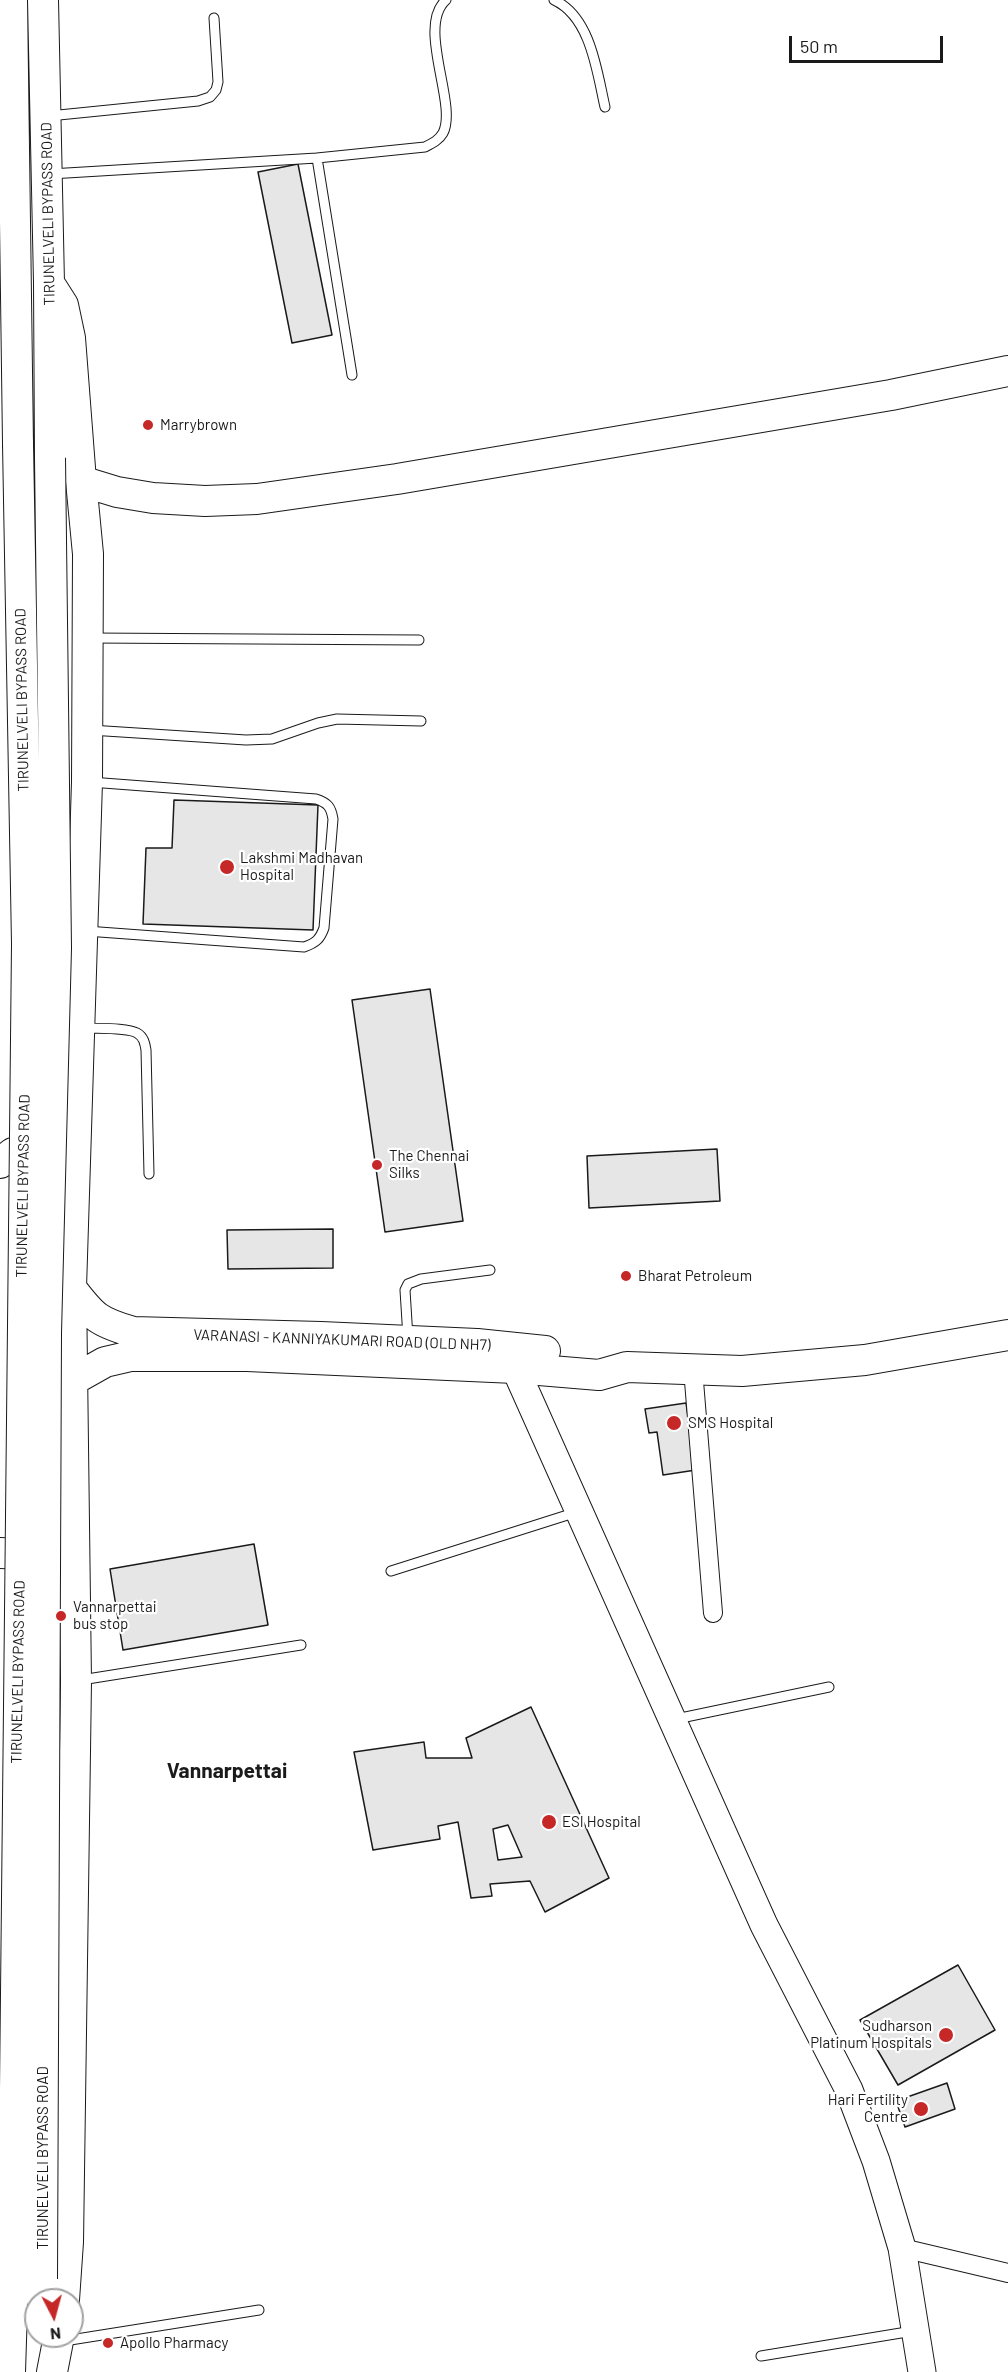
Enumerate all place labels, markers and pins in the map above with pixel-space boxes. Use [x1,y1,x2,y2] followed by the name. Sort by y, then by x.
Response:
[160,416,237,434] place label: Marrybrown
[141,418,155,432] marker: Marrybrown
[240,849,363,884] place label: Lakshmi Madhavan Hospital
[218,858,236,876] marker: Lakshmi Madhavan Hospital
[389,1147,469,1182] place label: The Chennai Silks
[370,1158,384,1172] marker: The Chennai Silks
[638,1267,752,1285] place label: Bharat Petroleum
[619,1269,633,1283] marker: Bharat Petroleum
[665,1414,683,1432] marker: SMS Hospital
[688,1414,773,1432] place label: SMS Hospital
[73,1598,157,1633] place label: Vannarpettai bus stop
[54,1609,68,1623] marker: Vannarpettai bus stop
[540,1813,558,1831] marker: ESI Hospital
[562,1813,641,1831] place label: ESI Hospital
[810,2017,932,2052] place label: Sudharson Platinum Hospitals
[937,2026,955,2044] marker: Sudharson Platinum Hospitals
[828,2091,908,2126] place label: Hari Fertility Centre
[912,2100,930,2118] marker: Hari Fertility Centre
[120,2334,228,2352] place label: Apollo Pharmacy
[101,2336,115,2350] marker: Apollo Pharmacy

